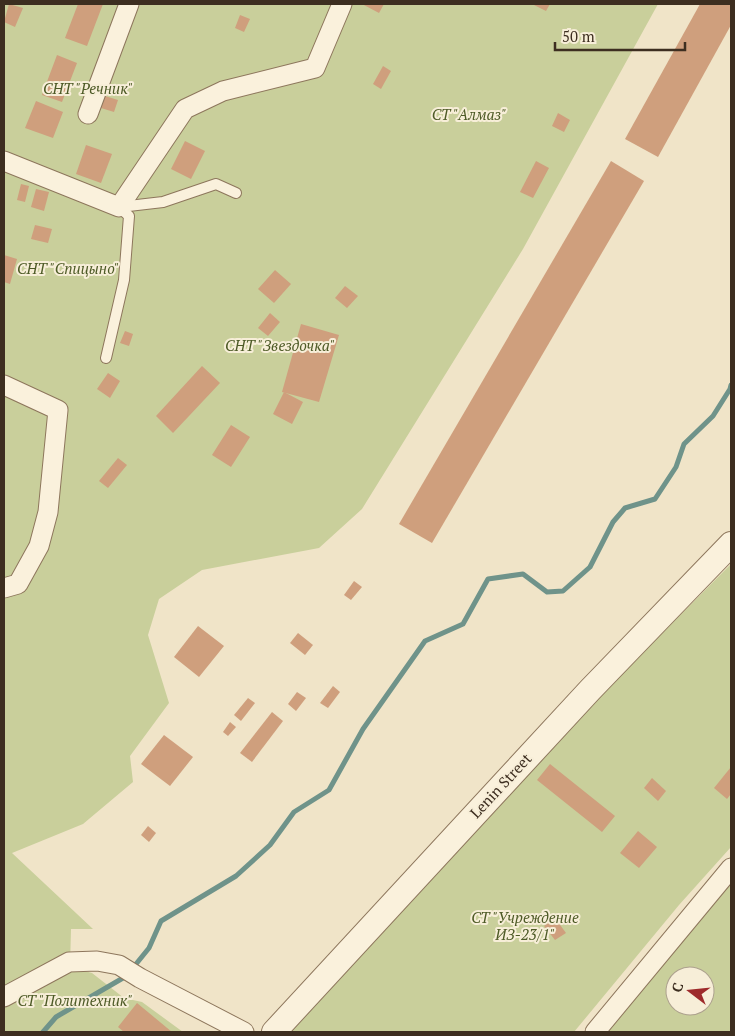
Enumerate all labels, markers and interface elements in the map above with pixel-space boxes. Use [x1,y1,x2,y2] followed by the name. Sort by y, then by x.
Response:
[555,20,685,52] scale bar
[562,26,595,46] text: 50 m
[43,78,133,98] park label: СНТ "Речник"
[432,104,506,124] park label: СТ "Алмаз"
[17,258,119,278] park label: СНТ "Спицыно"
[225,335,335,355] park label: СНТ "Звездочка"
[465,748,536,822] street label: Lenin Street
[471,907,579,944] park label: СТ "Учреждение ИЗ-23/1"
[665,966,715,1016] north arrow
[667,980,687,994] text: С
[17,990,133,1010] park label: СТ "Политехник"

